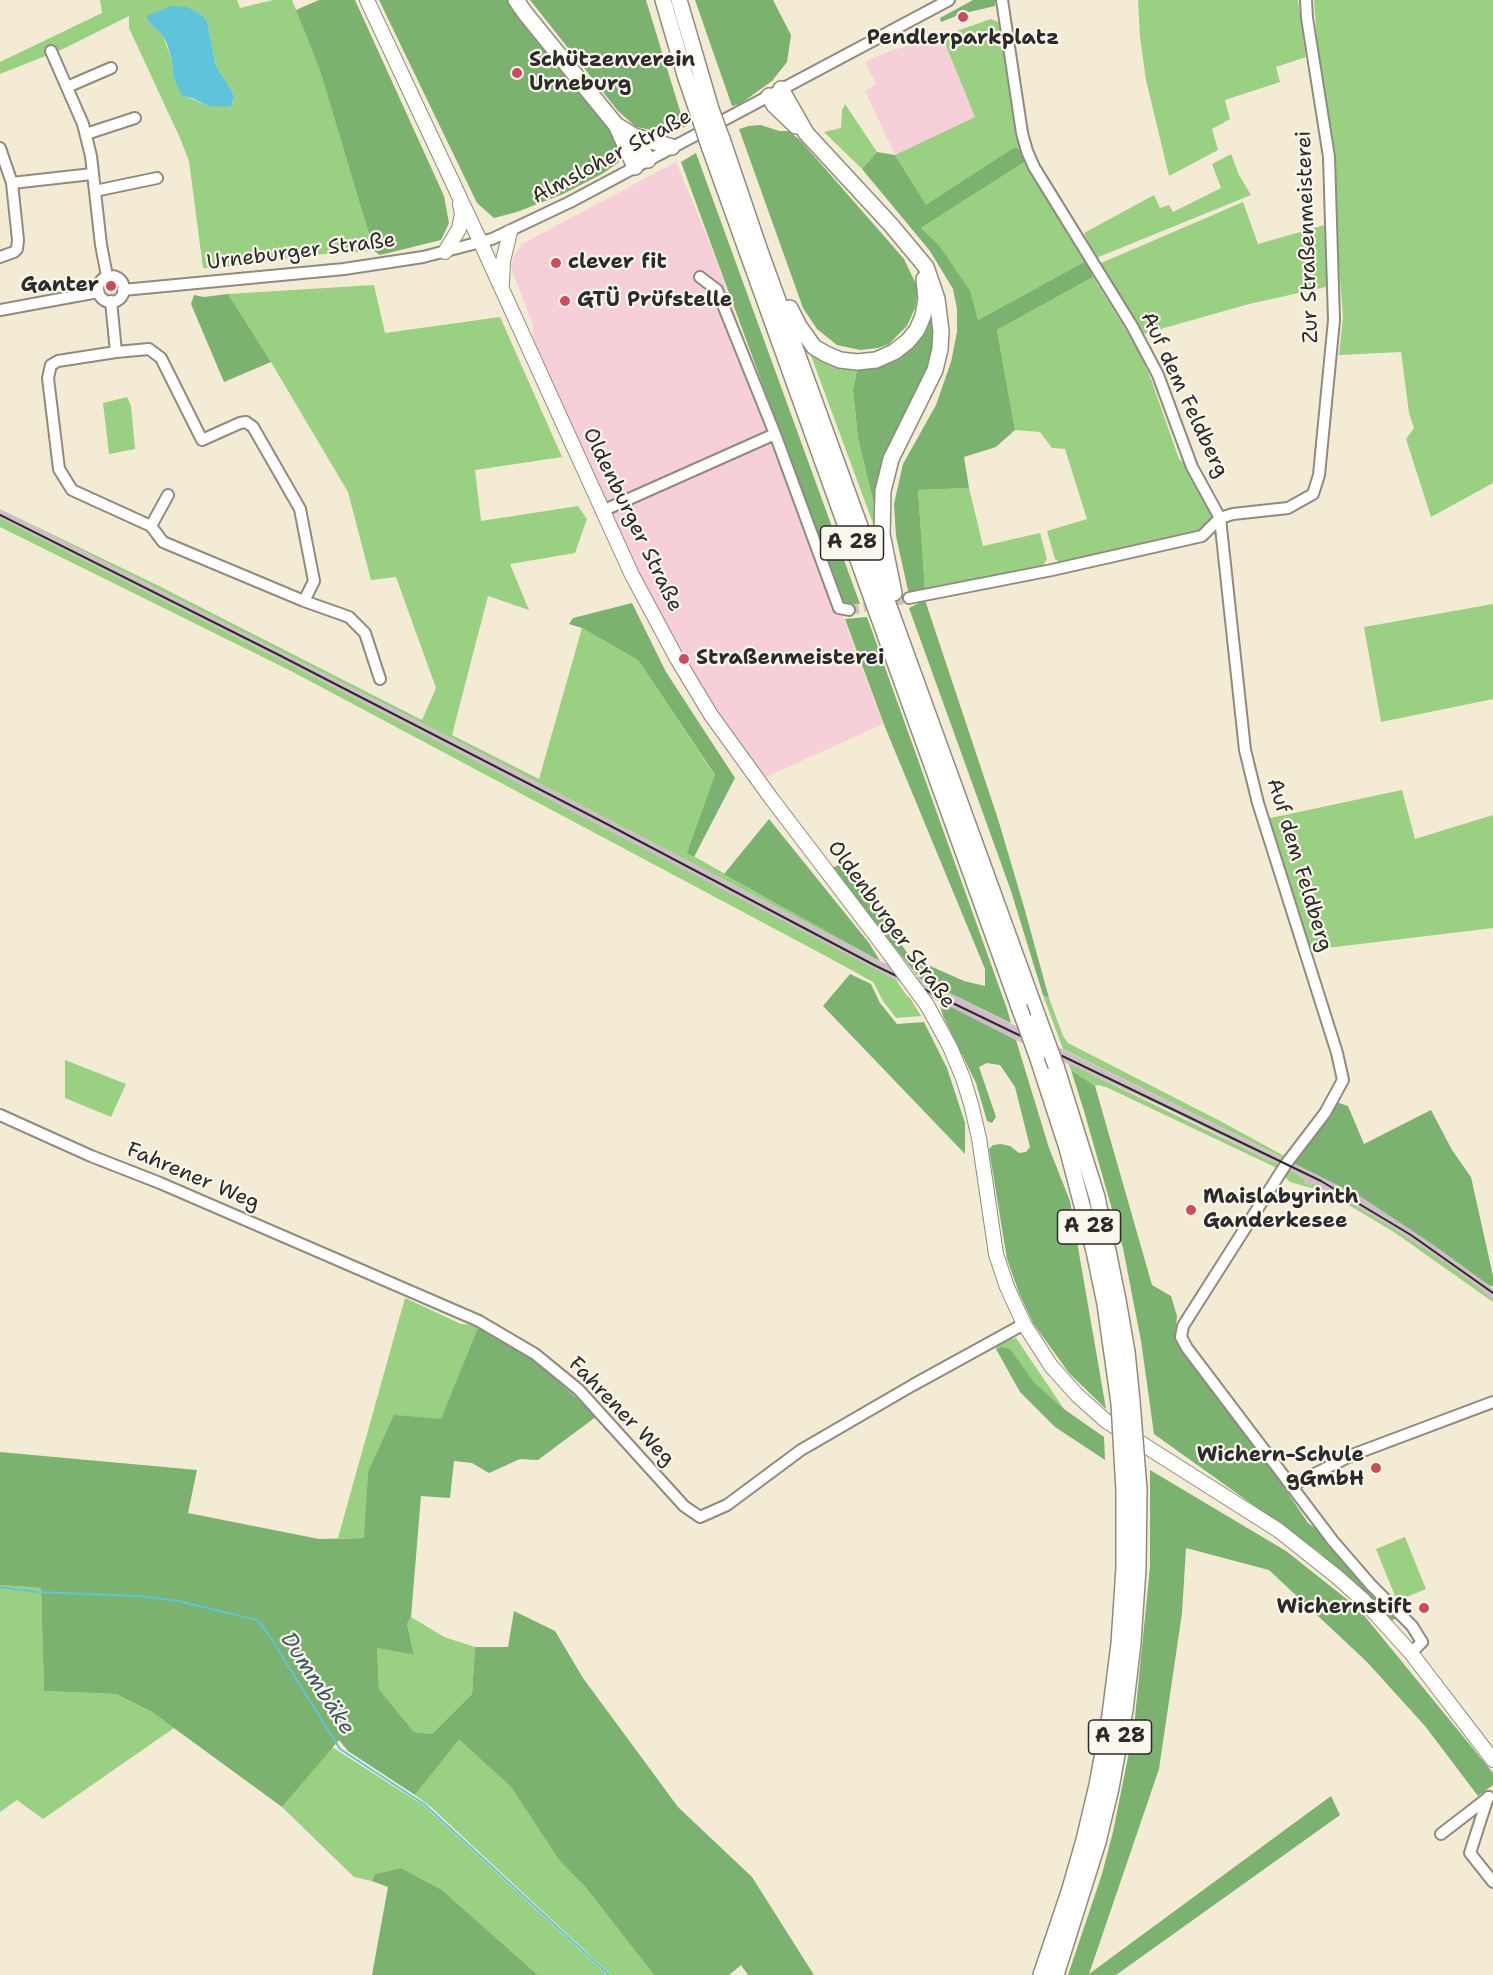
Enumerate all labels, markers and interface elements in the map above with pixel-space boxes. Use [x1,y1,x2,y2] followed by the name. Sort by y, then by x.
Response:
[956,10,970,24] marker: Pendlerparkplatz
[867,26,1059,52] place label: Pendlerparkplatz
[529,48,695,98] place label: Schützenverein Urneburg
[510,66,524,80] marker: Schützenverein Urneburg
[528,104,696,210] street label: Almsloher Straße
[1292,130,1324,344] street label: Zur Straßenmeisterei
[205,228,397,276] street label: Urneburger Straße
[568,250,667,276] place label: clever fit
[549,256,563,270] marker: clever fit
[21,273,99,299] place label: Ganter
[104,279,118,293] marker: Ganter
[577,288,732,314] place label: GTÜ Prüfstelle
[558,294,572,308] marker: GTÜ Prüfstelle
[1135,308,1233,482] street label: Auf dem Feldberg
[577,424,687,616] street label: Oldenburger Straße
[820,526,884,560] road number: A 28
[696,646,884,672] place label: Straßenmeisterei
[677,652,691,666] marker: Straßenmeisterei
[1261,775,1337,955] street label: Auf dem Feldberg
[822,836,960,1014] street label: Oldenburger Straße
[123,1138,263,1216] street label: Fahrener Weg
[1203,1185,1359,1235] place label: Maislabyrinth Ganderkesee
[1184,1203,1198,1217] marker: Maislabyrinth Ganderkesee
[1058,1210,1120,1244] road number: A 28
[563,1352,679,1472] street label: Fahrener Weg
[1197,1443,1364,1493] place label: Wichern-Schule gGmbH
[1369,1461,1383,1475] marker: Wichern-Schule gGmbH
[1277,1595,1412,1621] place label: Wichernstift
[1417,1601,1431,1615] marker: Wichernstift
[274,1628,360,1740] water label: Dummbäke
[1088,1720,1152,1754] road number: A 28

